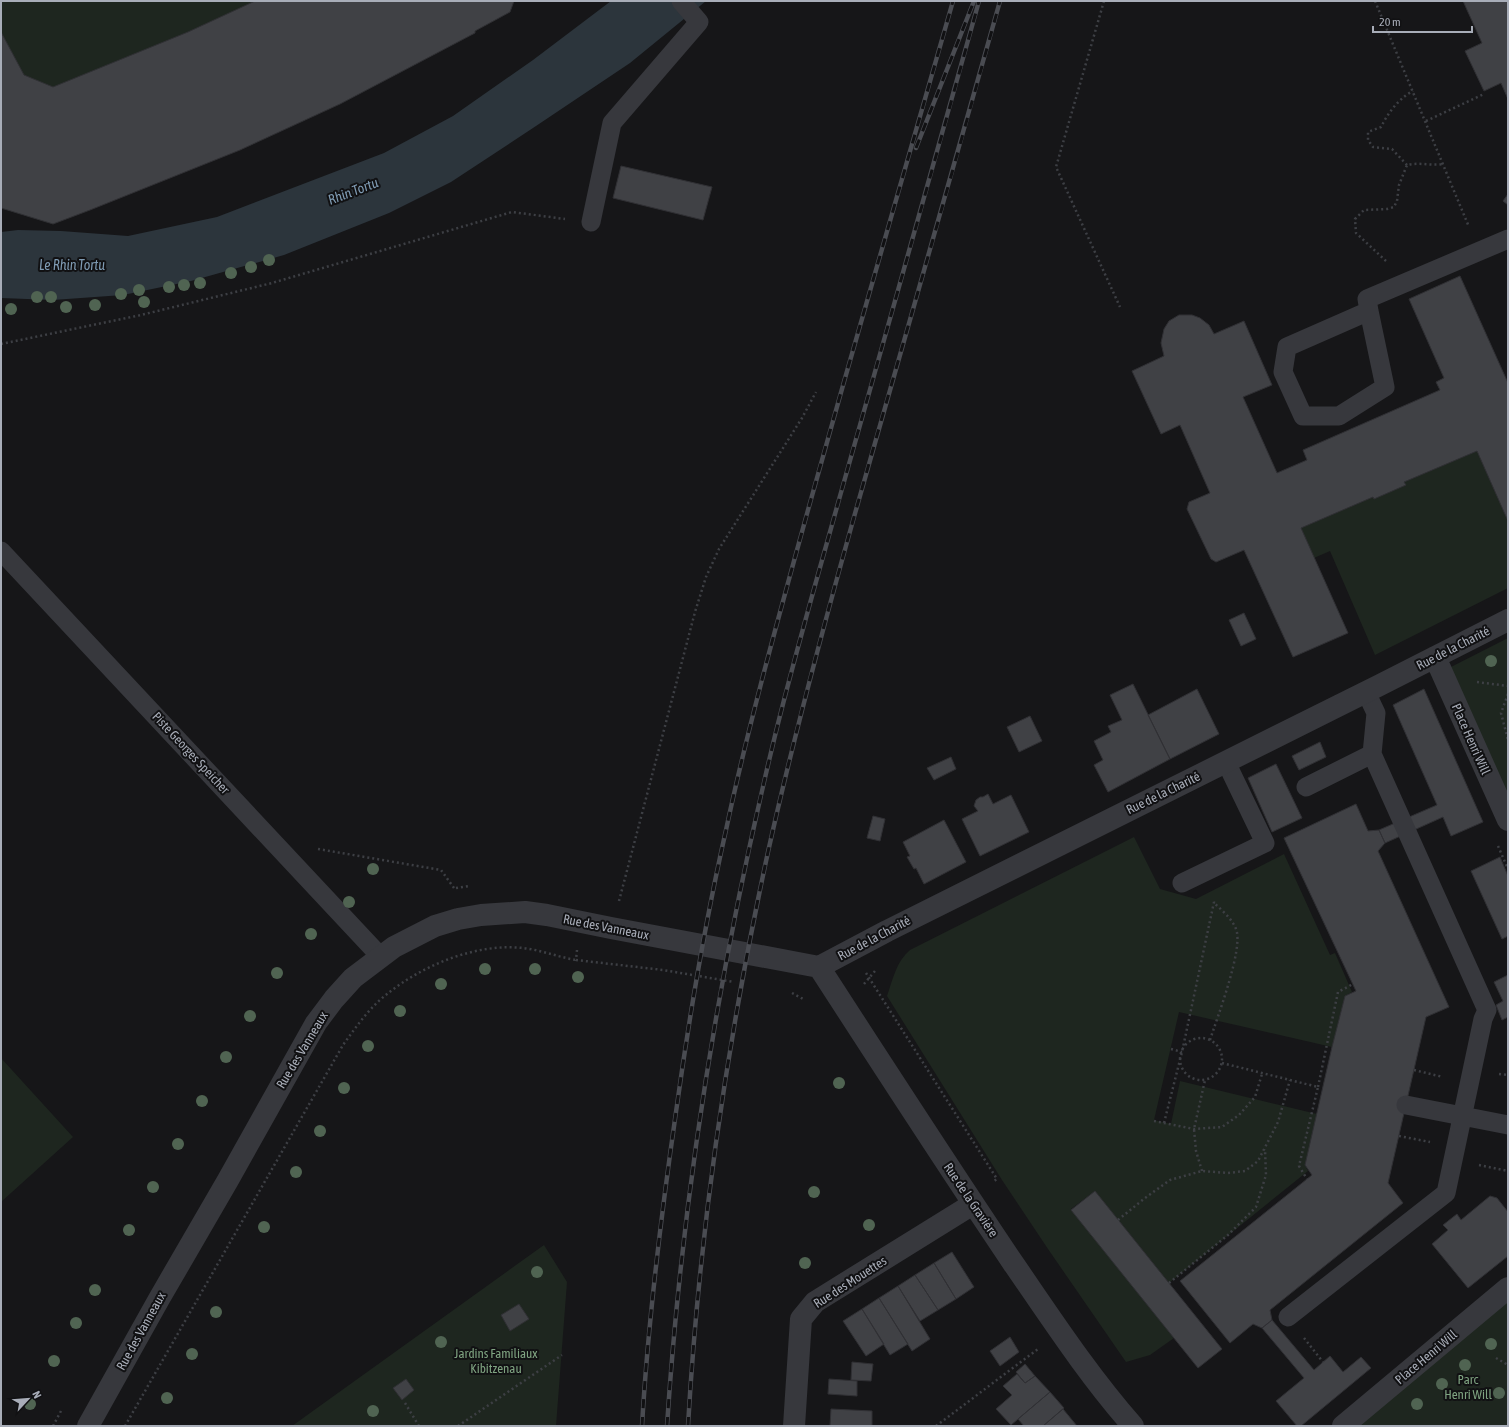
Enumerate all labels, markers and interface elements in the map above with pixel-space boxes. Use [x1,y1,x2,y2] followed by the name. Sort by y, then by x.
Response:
[1373,8,1472,34] scale bar
[1379,15,1401,29] text: 20 m
[326,174,381,208] water label: Rhin Tortu
[39,257,105,273] water label: Le Rhin Tortu
[1414,623,1492,673] street label: Rue de la Charité
[1449,701,1494,777] street label: Place Henri Will
[149,709,233,797] street label: Piste Georges Speicher
[1124,769,1202,817] street label: Rue de la Charité
[562,911,651,943] street label: Rue des Vanneaux
[835,913,913,963] street label: Rue de la Charité
[273,1008,331,1091] street label: Rue des Vanneaux
[941,1160,1001,1240] street label: Rue de la Gravière
[811,1253,890,1311] street label: Rue des Mouettes
[113,1289,169,1373] street label: Rue des Vanneaux
[1392,1326,1460,1387] street label: Place Henri Will
[454,1346,538,1376] park label: Jardins Familiaux Kibitzenau
[1444,1372,1492,1402] park label: Parc Henri Will
[8,1379,48,1419] north arrow
[30,1389,44,1400] text: N

